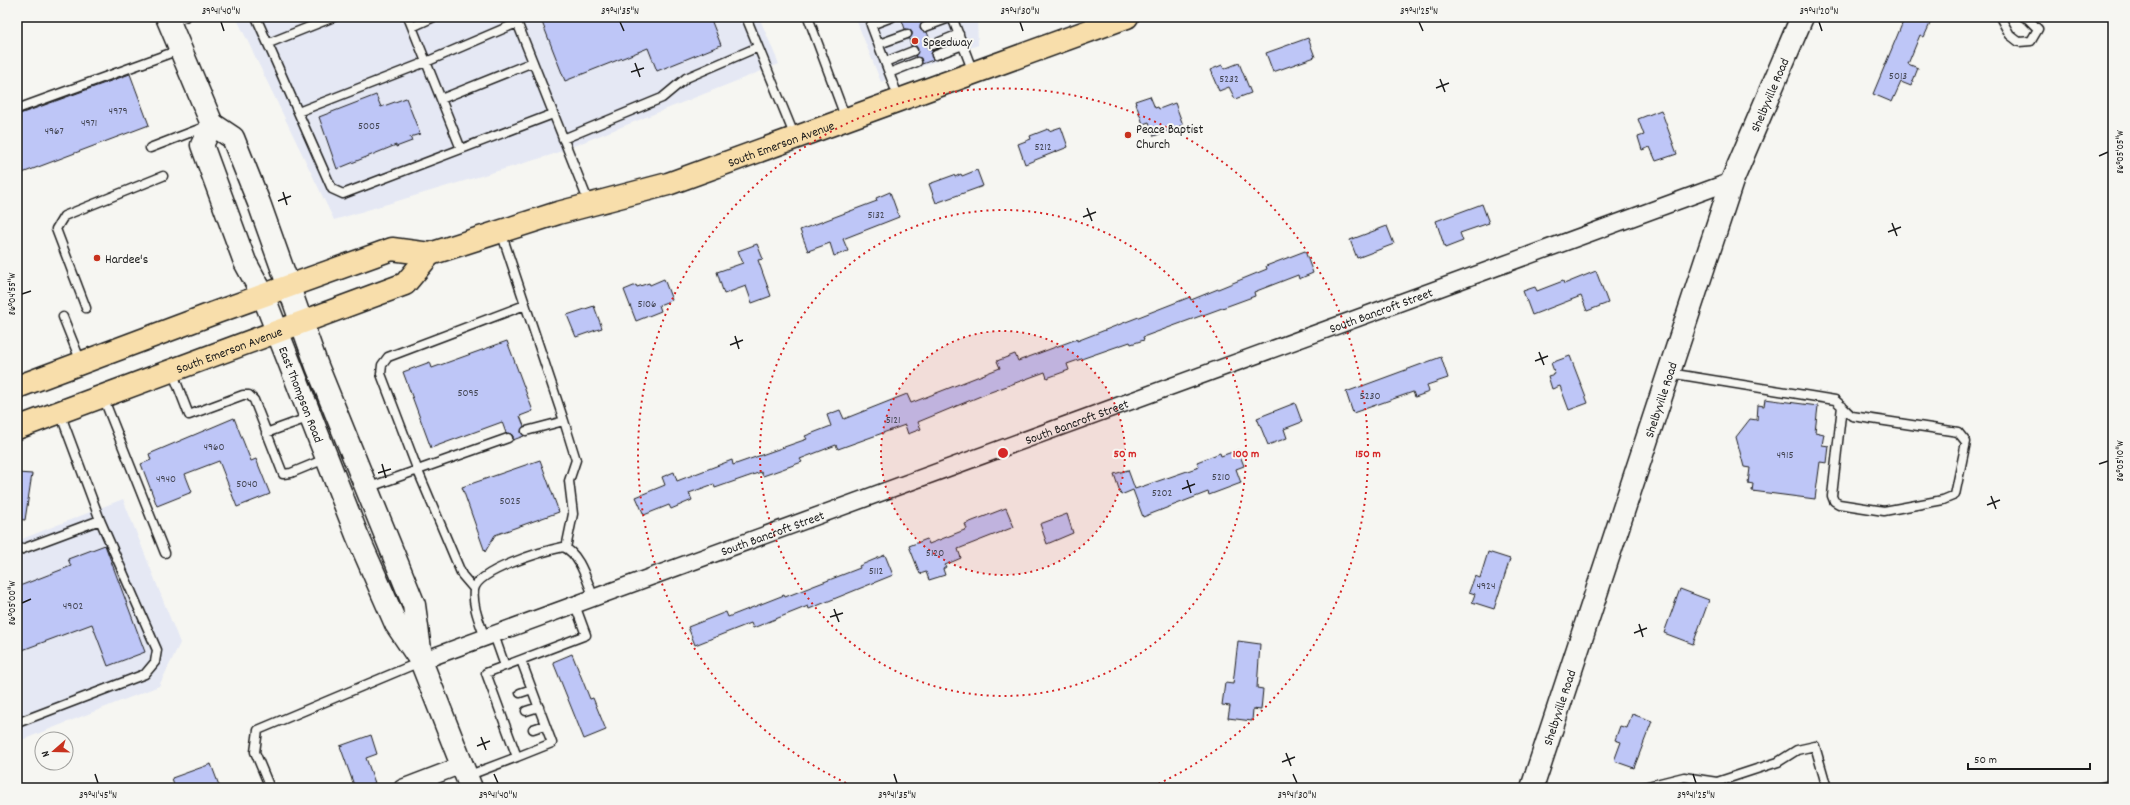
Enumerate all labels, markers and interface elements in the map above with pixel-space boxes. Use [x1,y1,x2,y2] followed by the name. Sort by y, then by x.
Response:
[202,5,240,19] text: 39°41'40"N
[601,5,639,19] text: 39°41'35"N
[1001,5,1040,19] text: 39°41'30"N
[1400,5,1438,19] text: 39°41'25"N
[1800,5,1838,19] text: 39°41'20"N
[923,34,973,53] place label: Speedway
[910,36,920,46] marker: Speedway
[1747,56,1795,135] street label: Shelbyville Road
[1889,69,1907,85] house number: 5013
[1219,72,1239,88] house number: 5232
[109,104,127,120] house number: 4979
[81,116,97,132] house number: 4971
[726,117,838,173] street label: South Emerson Avenue
[358,119,380,135] house number: 5005
[1136,121,1204,155] place label: Peace Baptist Church
[44,124,64,140] house number: 4967
[1123,130,1133,140] marker: Peace Baptist Church
[2114,130,2128,174] text: 86°05'05"W
[1034,140,1052,156] house number: 5212
[867,208,885,224] house number: 5132
[105,251,148,270] place label: Hardee's
[92,253,102,263] marker: Hardee's
[6,273,20,315] text: 86°04'55"W
[1327,284,1436,340] street label: South Bancroft Street
[638,297,656,313] house number: 5106
[174,323,286,380] street label: South Emerson Avenue
[272,344,327,446] street label: East Thompson Road
[1641,360,1684,441] street label: Shelbyville Road
[457,386,479,402] house number: 5095
[1360,389,1380,405] house number: 5230
[1023,396,1132,451] street label: South Bancroft Street
[886,413,900,429] house number: 5121
[204,440,225,456] house number: 4960
[2114,440,2128,482] text: 86°05'10"W
[996,446,1010,460] centre of rings
[1113,446,1137,463] text: 50 m
[1233,446,1259,463] text: 100 m
[1355,446,1381,463] text: 150 m
[1776,448,1794,464] house number: 4915
[1212,470,1230,486] house number: 5210
[156,472,176,488] house number: 4940
[236,477,258,493] house number: 5040
[1152,486,1173,502] house number: 5202
[500,494,521,510] house number: 5025
[719,507,828,562] street label: South Bancroft Street
[926,546,944,562] house number: 5120
[869,564,884,580] house number: 5112
[1477,579,1495,595] house number: 4924
[6,581,20,625] text: 86°05'00"W
[63,599,83,615] house number: 4902
[1540,668,1582,748] street label: Shelbyville Road
[34,731,74,771] north arrow
[1968,745,2090,771] scale bar
[38,748,55,759] text: N
[1974,752,1997,769] text: 50 m
[79,789,117,803] text: 39°41'45"N
[479,789,517,803] text: 39°41'40"N
[878,789,916,803] text: 39°41'35"N
[1278,789,1317,803] text: 39°41'30"N
[1677,789,1715,803] text: 39°41'25"N

